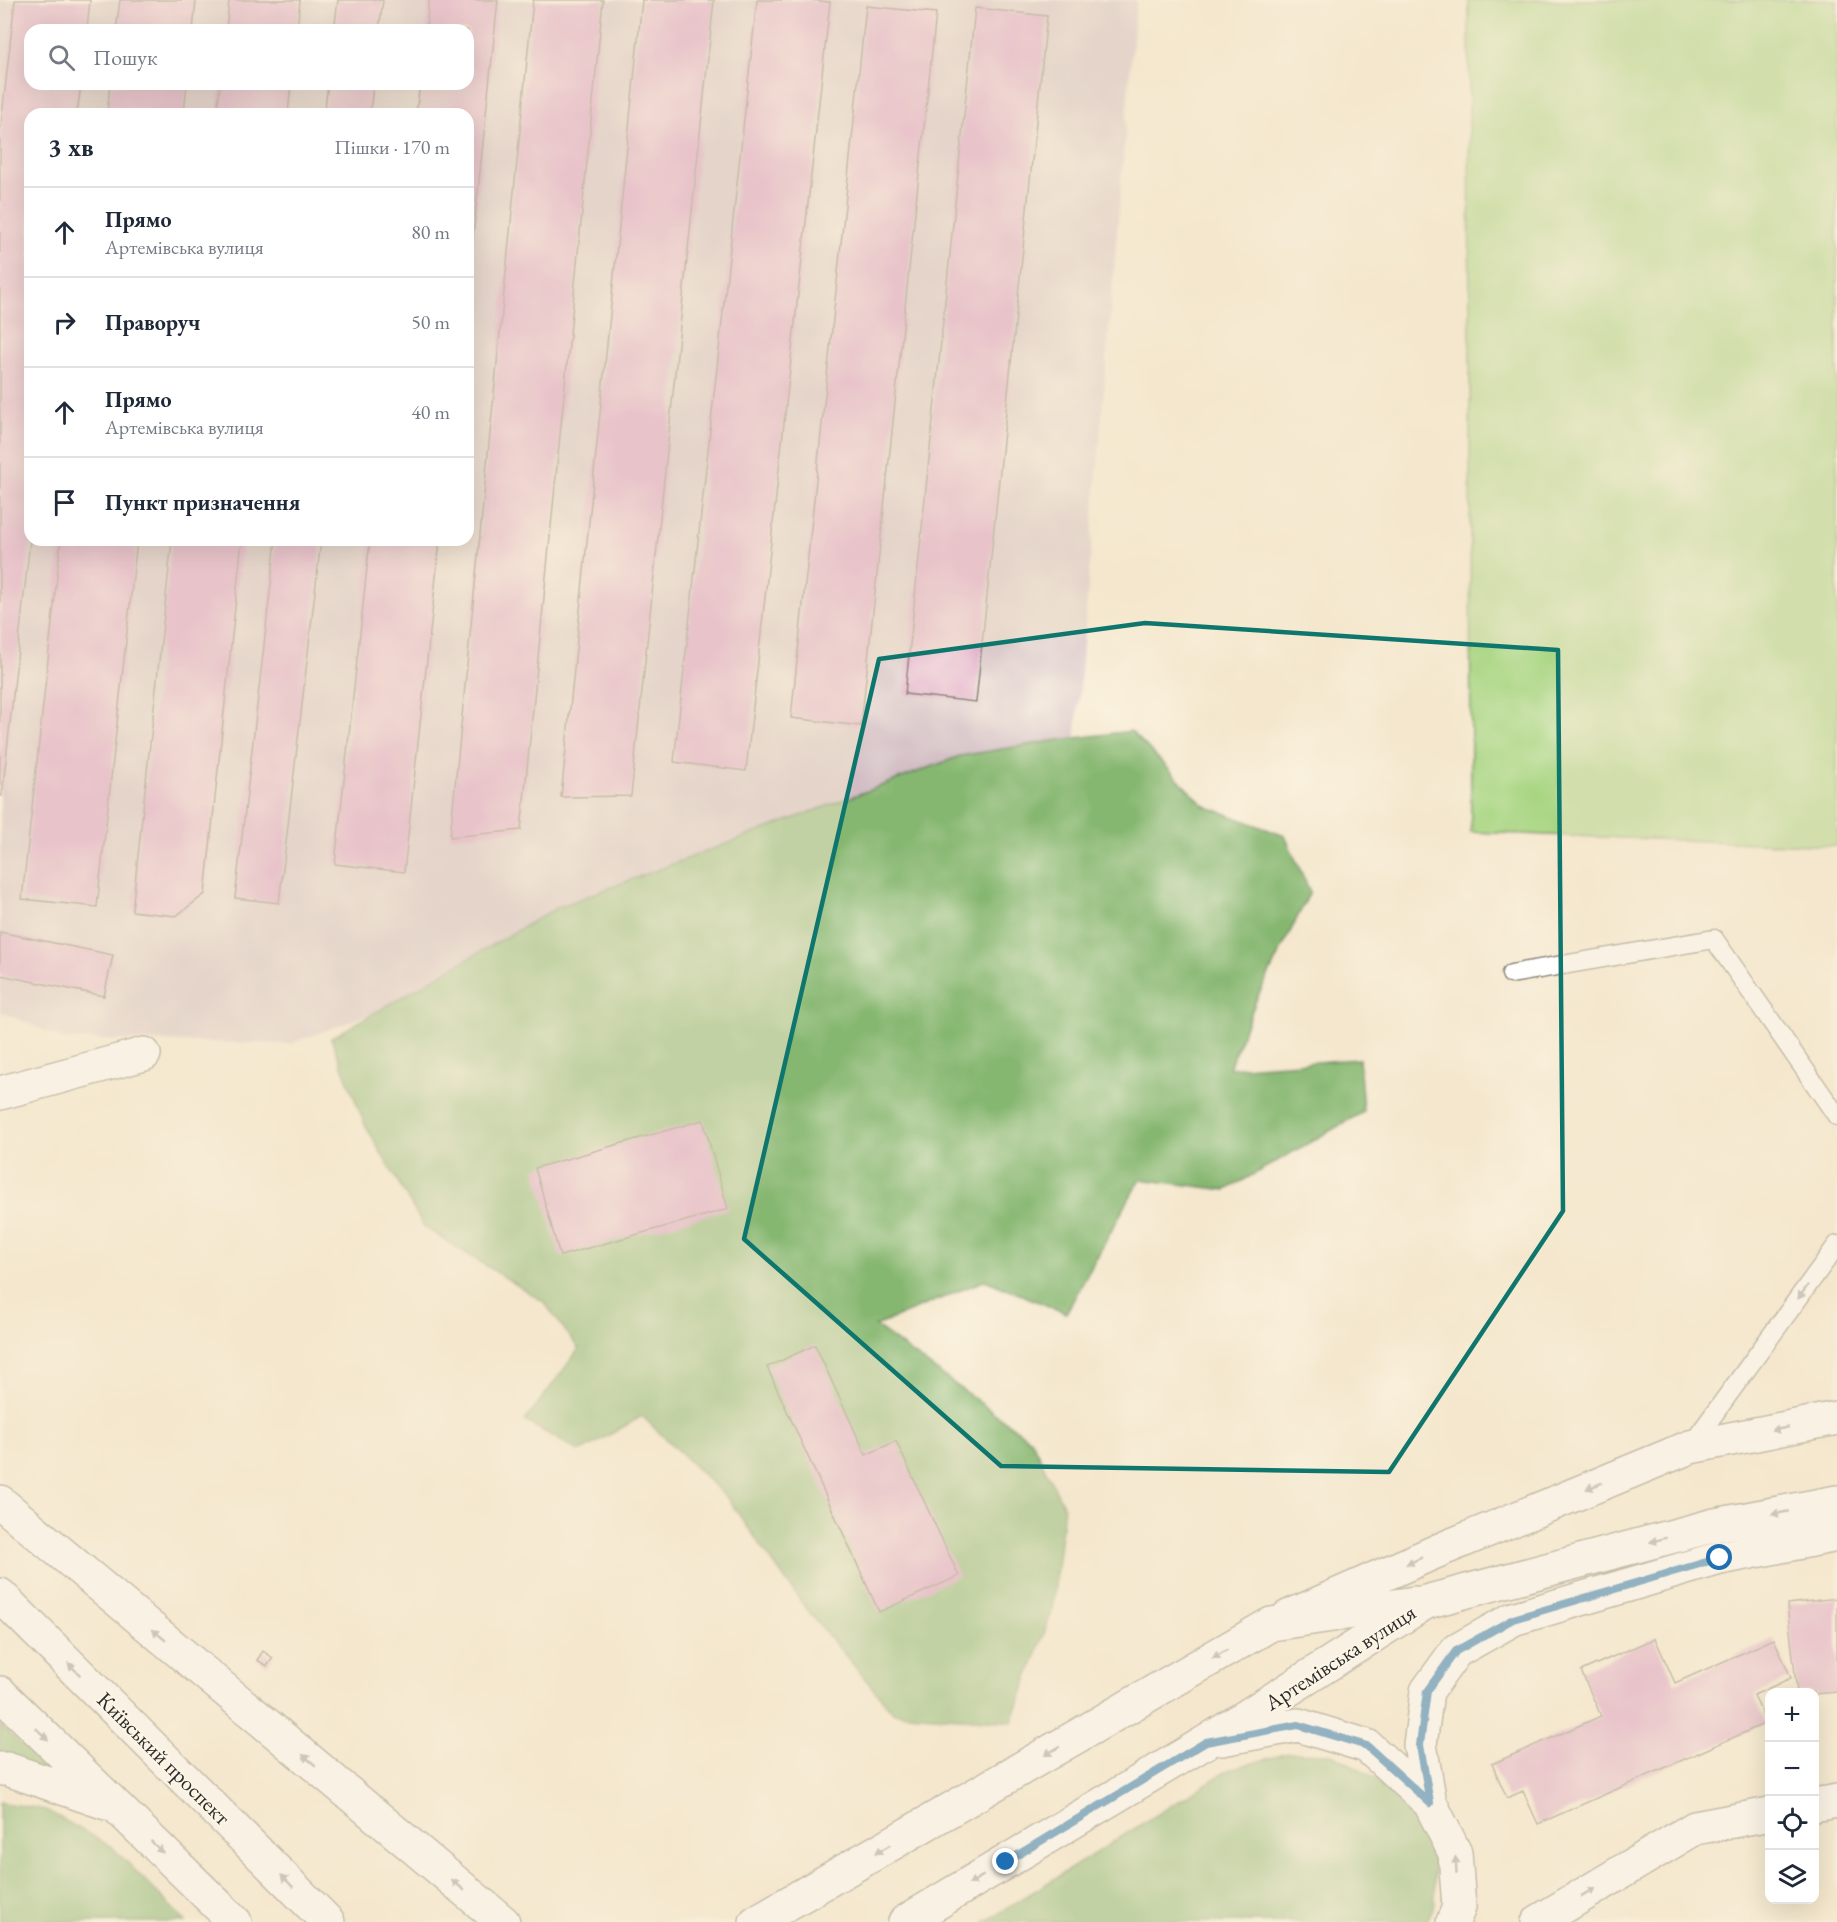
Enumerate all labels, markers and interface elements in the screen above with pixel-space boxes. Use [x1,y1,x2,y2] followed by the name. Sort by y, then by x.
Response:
[24,24,474,90] search box
[45,41,78,74] icon: search
[93,43,157,72] text: Пошук
[48,130,94,164] text: 3 хв
[334,134,450,160] text: Пішки · 170 m
[105,205,172,234] text: Прямо
[48,216,81,249] icon: ahead
[411,219,450,245] text: 80 m
[105,234,264,260] text: Артемівська вулиця
[48,306,81,339] icon: right
[105,308,201,337] text: Праворуч
[411,309,450,335] text: 50 m
[105,385,172,414] text: Прямо
[48,396,81,429] icon: ahead
[411,399,450,425] text: 40 m
[105,414,264,440] text: Артемівська вулиця
[48,486,81,519] icon: arrive
[105,488,300,517] text: Пункт призначення
[1797,1285,1809,1300] one-way arrow
[1770,1425,1789,1434] one-way arrow
[1585,1482,1603,1491] one-way arrow
[1770,1509,1789,1518] one-way arrow
[1649,1536,1667,1546] one-way arrow
[1706,1544,1732,1570] route start
[1406,1557,1423,1566] one-way arrow
[1258,1598,1422,1718] street label: Артемівська вулиця
[151,1628,167,1641] one-way arrow
[1212,1648,1228,1659] one-way arrow
[68,1662,82,1676] one-way arrow
[91,1685,237,1831] street label: Київський проспект
[1765,1688,1819,1904] map controls
[1765,1688,1819,1742] button: +
[34,1727,49,1741] one-way arrow
[1765,1742,1819,1796] button: −
[1043,1746,1060,1756] one-way arrow
[301,1754,316,1766] one-way arrow
[1765,1796,1819,1850] button: locate
[150,1839,164,1853] one-way arrow
[874,1844,891,1854] one-way arrow
[992,1848,1018,1874] route end
[1765,1850,1819,1904] button: layers
[1451,1855,1461,1874] one-way arrow
[280,1874,294,1888] one-way arrow
[967,1875,984,1885] one-way arrow
[450,1878,466,1891] one-way arrow
[1580,1887,1597,1897] one-way arrow

